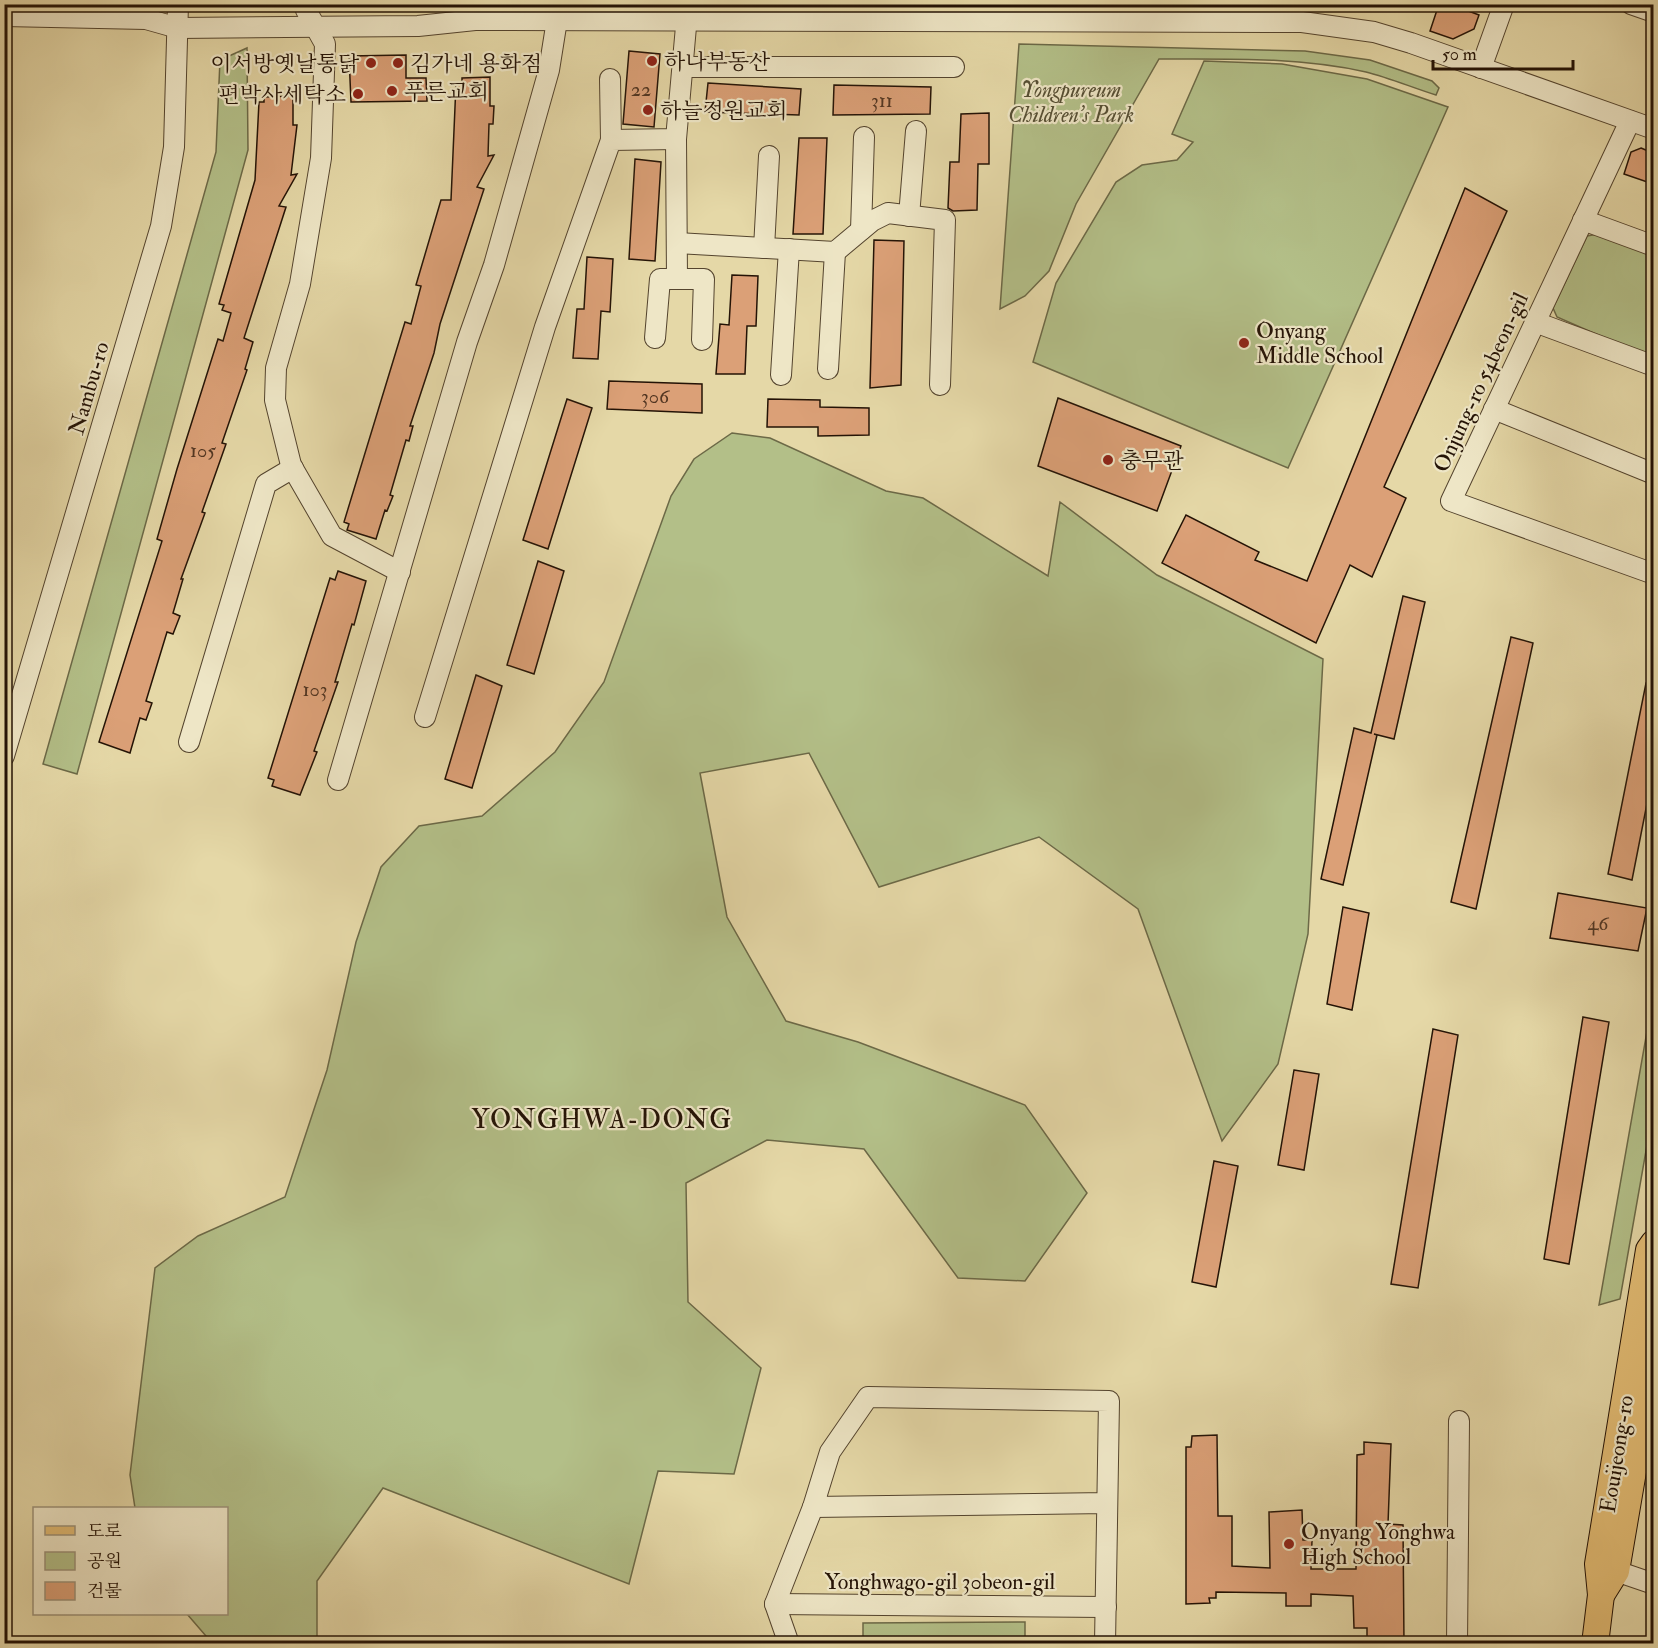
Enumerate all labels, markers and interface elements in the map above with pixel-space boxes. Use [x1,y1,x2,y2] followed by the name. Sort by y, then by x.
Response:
[1433,33,1572,71] scale bar
[1442,43,1477,66] text: 50 m
[664,48,771,76] place label: 하나부동산
[210,50,360,78] place label: 이서방옛날통닭
[410,50,542,78] place label: 김가네 용화점
[645,54,659,68] marker: 하나부동산
[364,56,378,70] marker: 이서방옛날통닭
[391,56,405,70] marker: 김가네 용화점
[1008,76,1134,129] park label: Yongpureum Children's Park
[631,77,651,102] house number: 22
[404,78,489,106] place label: 푸른교회
[218,81,346,109] place label: 편박사세탁소
[385,84,399,98] marker: 푸른교회
[351,87,365,101] marker: 편박사세탁소
[871,88,893,113] house number: 311
[660,97,788,125] place label: 하늘정원교회
[641,103,655,117] marker: 하늘정원교회
[1427,288,1535,477] street label: Onjung-ro 54beon-gil
[1256,317,1384,370] place label: Onyang Middle School
[1237,336,1251,350] marker: Onyang Middle School
[62,339,116,438] street label: Nambu-ro
[641,384,670,409] house number: 306
[190,438,216,463] house number: 105
[1120,447,1185,475] place label: 충무관
[1101,453,1115,467] marker: 충무관
[303,677,327,702] house number: 103
[1588,911,1609,936] house number: 46
[471,1104,733,1136] district label: YONGHWA-DONG
[1594,1393,1640,1515] street label: Eouijeong-ro
[33,1507,228,1615] legend
[1301,1518,1456,1571] place label: Onyang Yonghwa High School
[87,1520,122,1543] text: 도로
[1282,1537,1296,1551] marker: Onyang Yonghwa High School
[87,1550,122,1573] text: 공원
[825,1568,1056,1596] street label: Yonghwago-gil 30beon-gil
[87,1580,122,1603] text: 건물

